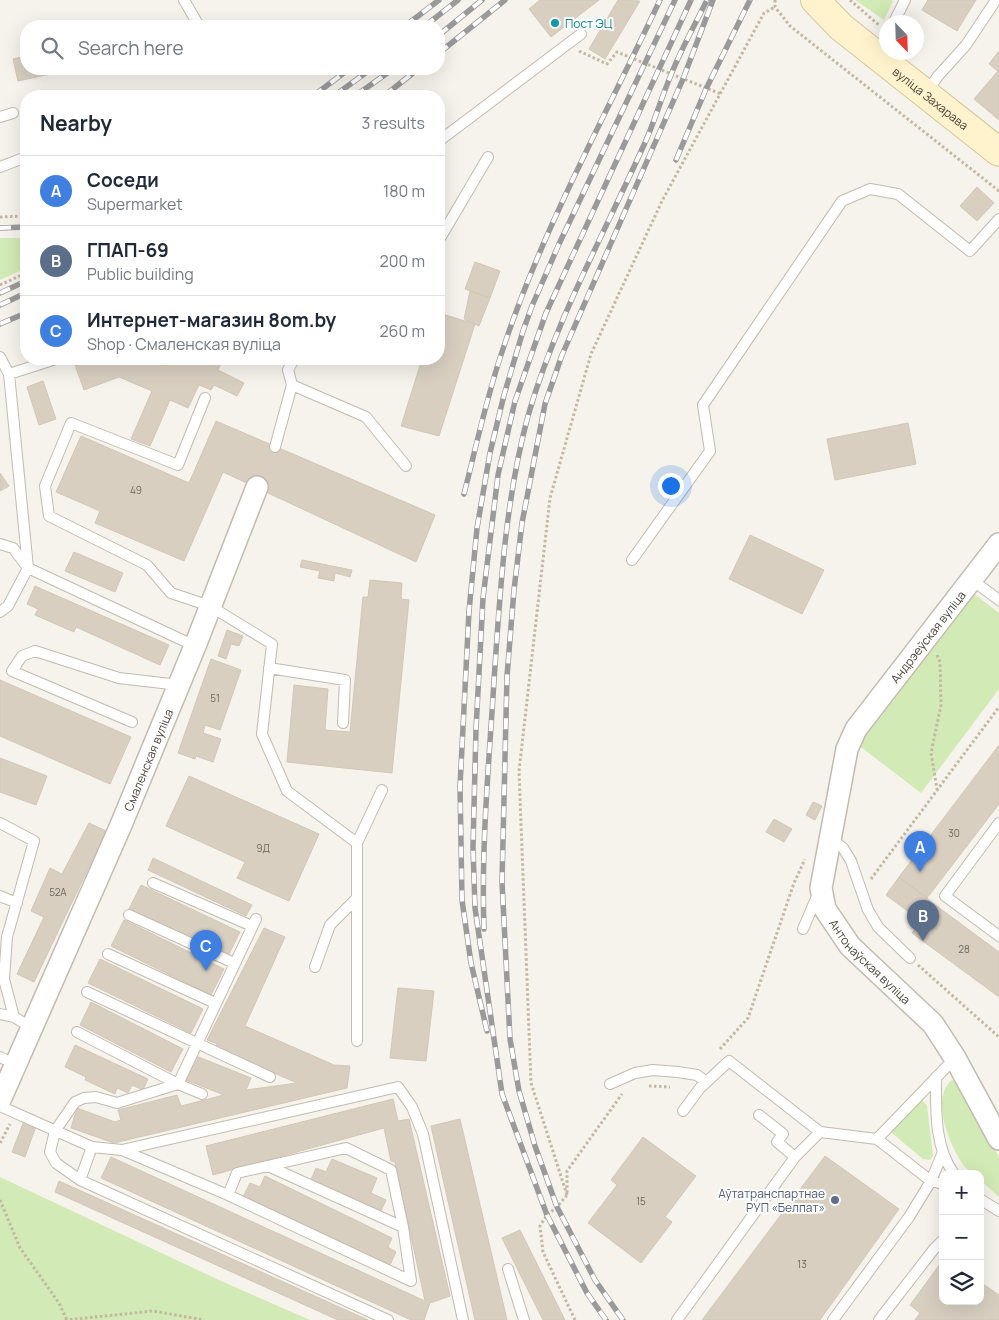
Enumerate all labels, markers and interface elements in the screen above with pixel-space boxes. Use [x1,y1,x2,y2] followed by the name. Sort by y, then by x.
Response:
[565,15,613,32] place label: Пост ЭЦ
[879,15,924,60] north arrow
[549,17,561,29] marker: Пост ЭЦ
[20,20,445,75] search box
[38,34,66,62] icon: search
[78,35,184,61] text: Search here
[889,63,972,133] street label: вуліца Захарава
[40,109,112,137] text: Nearby
[362,112,425,134] text: 3 results
[87,167,159,193] text: Соседи
[51,180,61,202] text: A
[383,180,425,202] text: 180 m
[87,193,183,215] text: Supermarket
[87,237,169,263] text: ГПАП-69
[51,250,61,272] text: B
[380,250,425,272] text: 200 m
[87,263,194,285] text: Public building
[87,307,336,333] text: Интернет-магазин 8om.by
[50,320,62,342] text: C
[379,320,425,342] text: 260 m
[87,333,281,355] text: Shop · Смаленская вуліца
[658,473,684,499] your location
[130,483,142,497] house number: 49
[886,587,970,687] street label: Андрэеўская вуліца
[210,691,220,705] house number: 51
[119,706,177,814] street label: Смаленская вуліца
[948,826,960,840] house number: 30
[904,831,936,872] pin: A
[256,841,270,855] house number: 9Д
[49,885,67,899] house number: 52А
[907,900,939,941] pin: B
[826,915,915,1008] street label: Антонаўская вуліца
[190,930,222,971] pin: C
[958,942,970,956] house number: 28
[939,1170,984,1305] map controls
[939,1170,984,1215] button: +
[718,1185,825,1216] place label: Аўтатранспартнае РУП «Белпат»
[636,1194,646,1208] house number: 15
[829,1194,841,1206] marker: Аўтатранспартнае РУП «Белпат»
[939,1215,984,1260] button: −
[797,1257,807,1271] house number: 13
[939,1260,984,1305] button: layers

